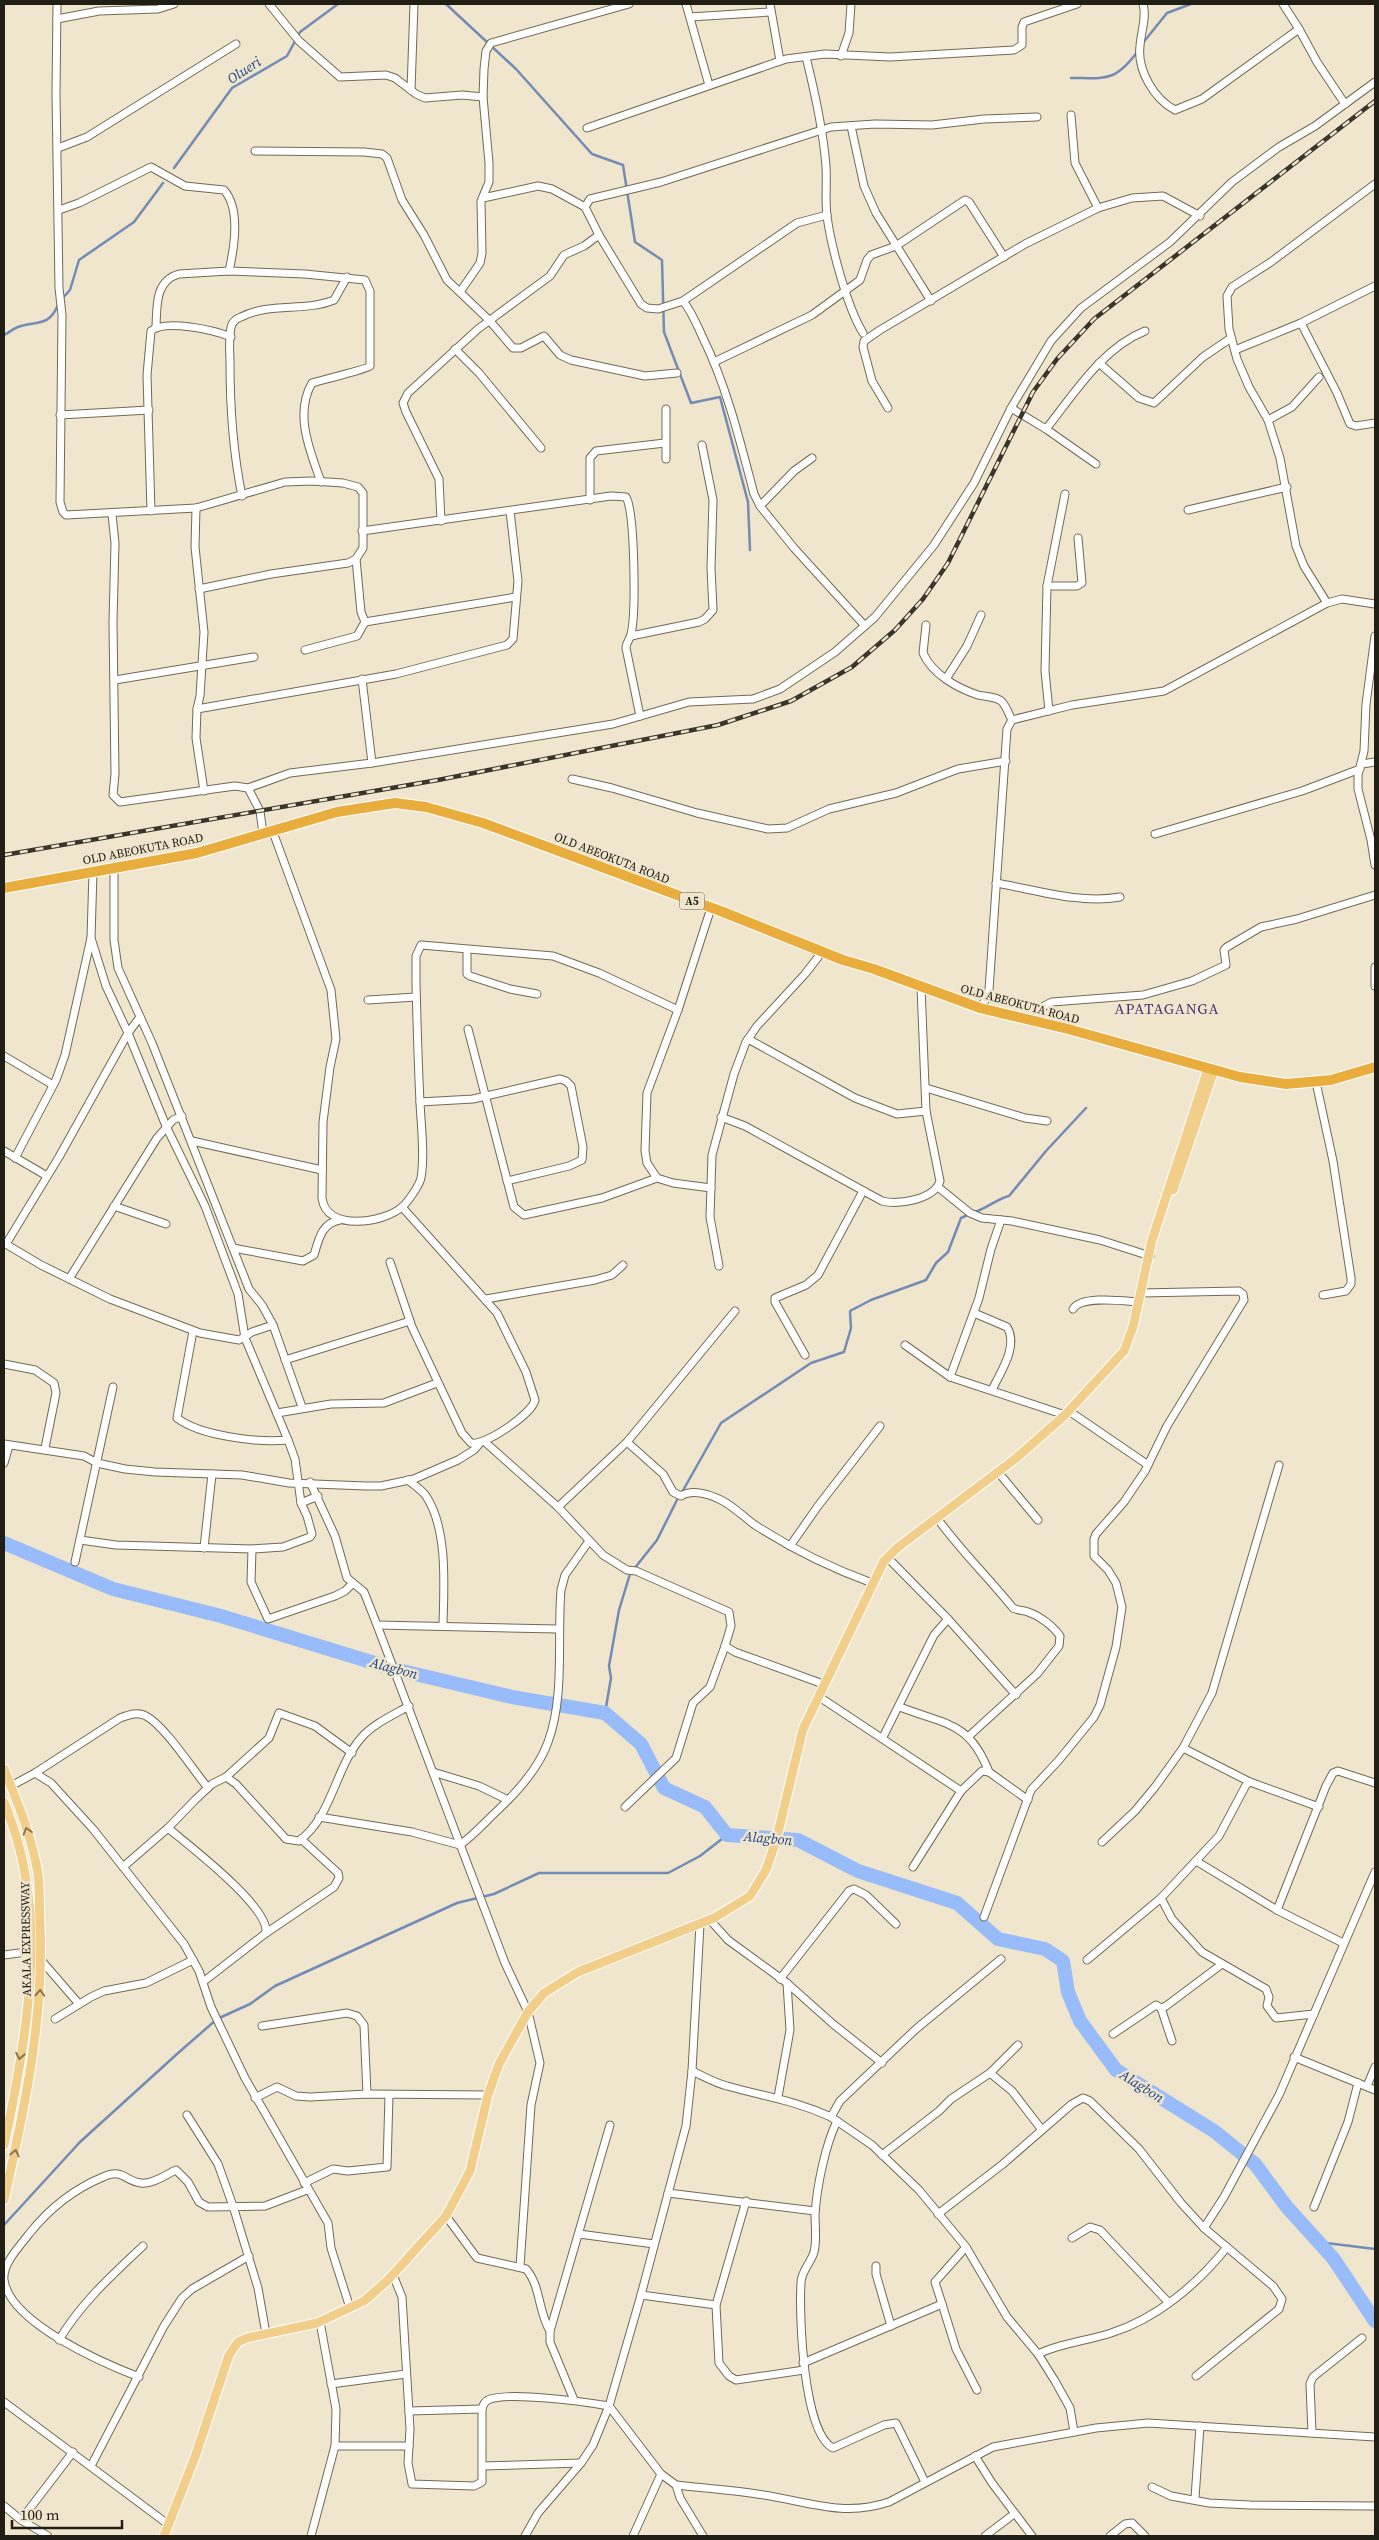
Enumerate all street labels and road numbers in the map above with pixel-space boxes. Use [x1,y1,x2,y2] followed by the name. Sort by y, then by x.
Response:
[81,829,205,869] street label: OLD ABEOKUTA ROAD
[552,829,672,887] street label: OLD ABEOKUTA ROAD
[680,892,704,909] road number: A5
[959,980,1081,1028] street label: OLD ABEOKUTA ROAD
[17,1881,35,1997] street label: AKALA EXPRESSWAY

